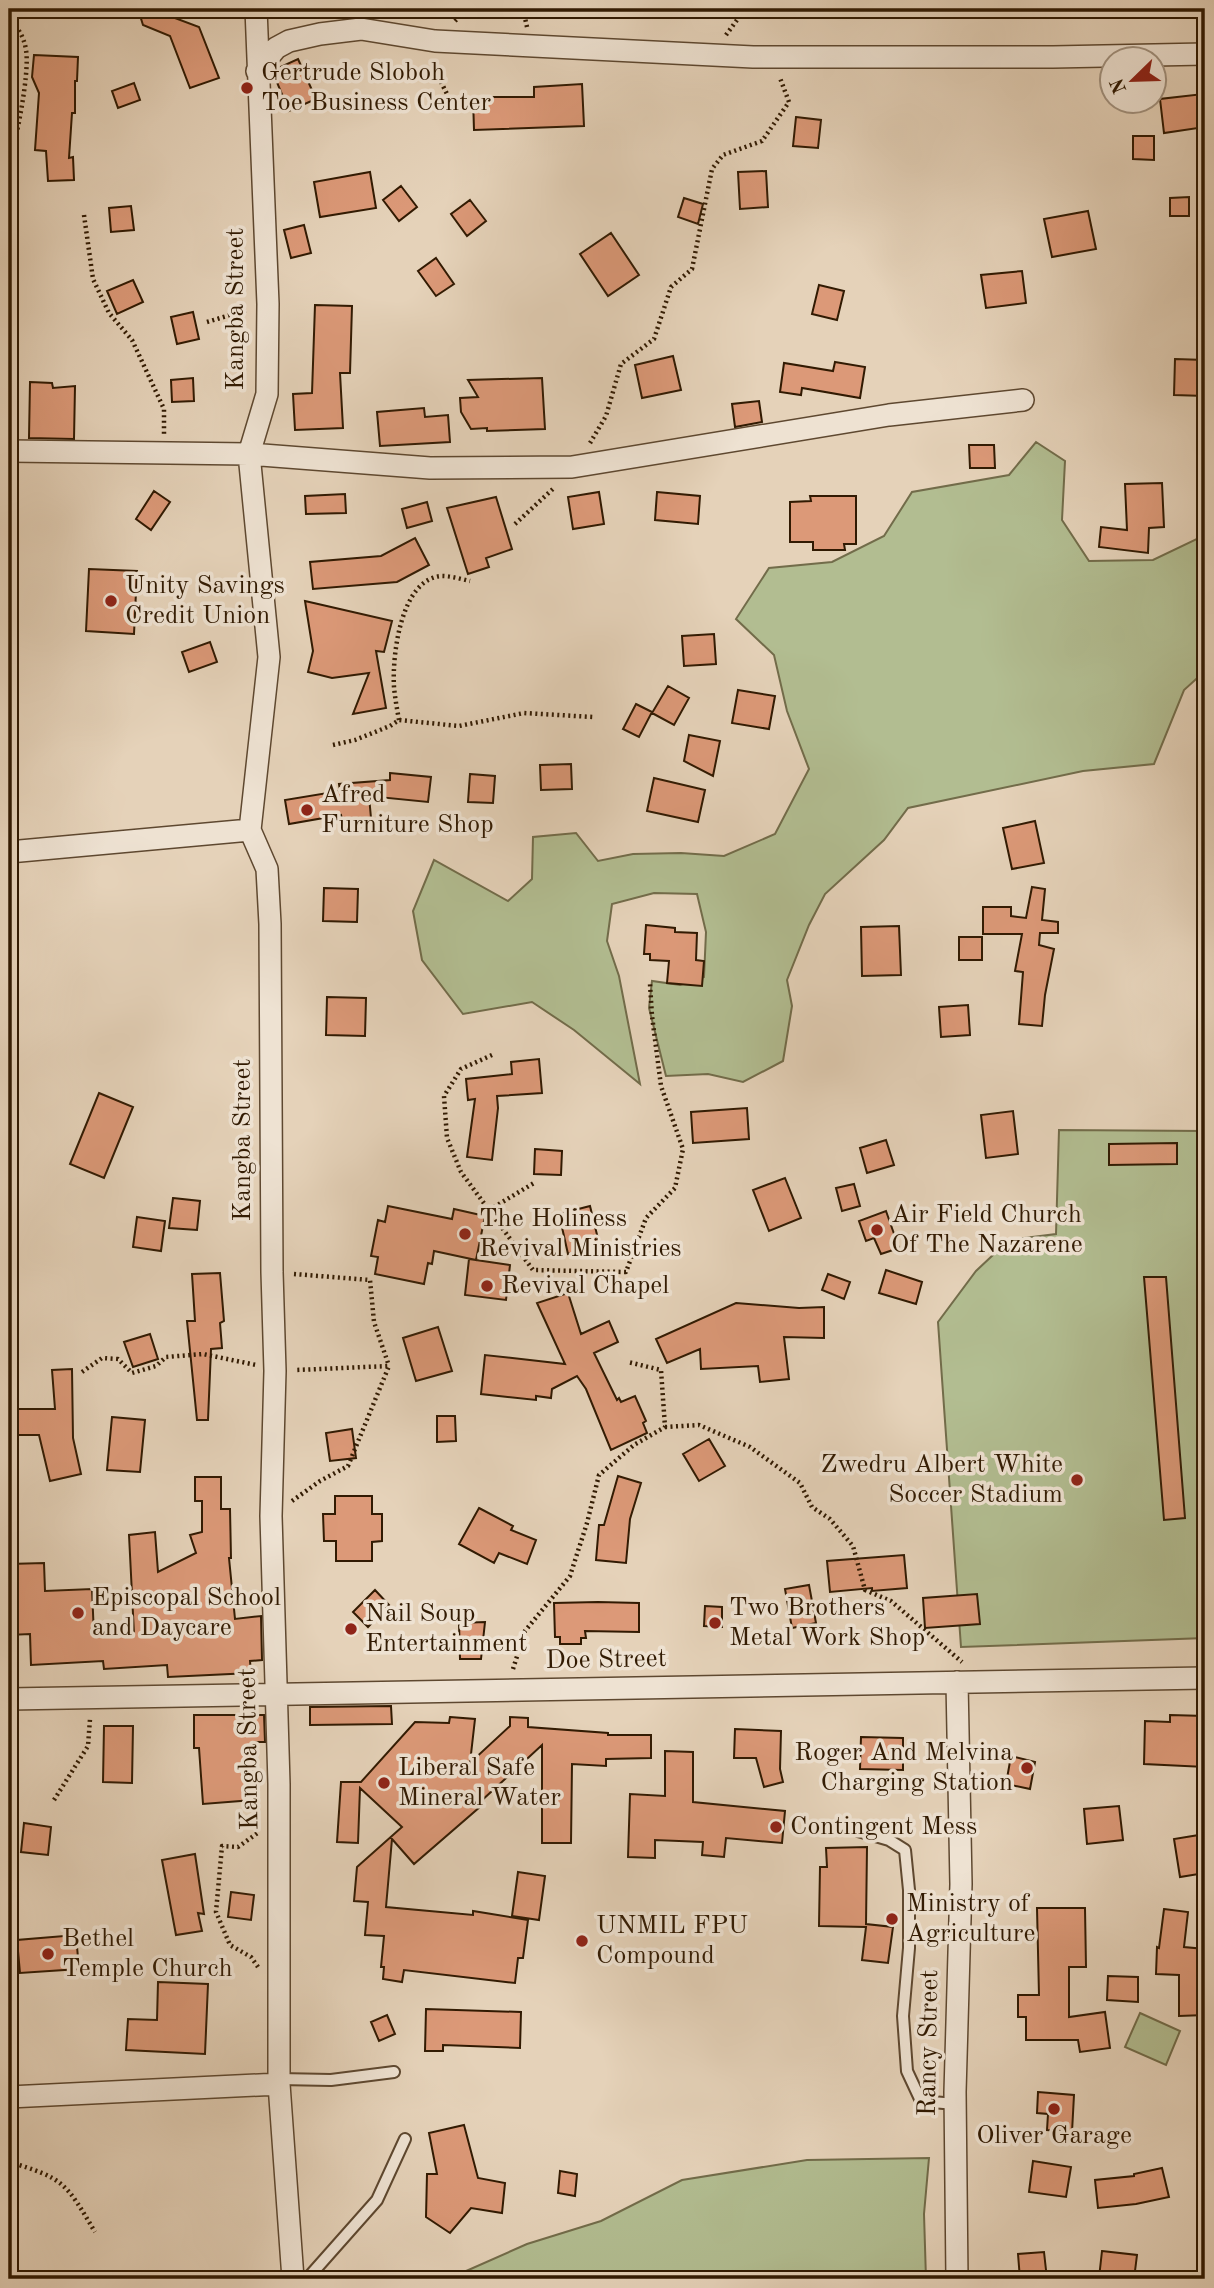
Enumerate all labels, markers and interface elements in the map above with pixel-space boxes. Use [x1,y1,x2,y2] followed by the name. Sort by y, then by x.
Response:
[1098,46,1168,116] north arrow
[261,60,491,116] place label: Gertrude Sloboh Toe Business Center
[1108,75,1131,96] text: N
[239,80,255,96] marker: Gertrude Sloboh Toe Business Center
[223,228,249,390] street label: Kangba Street
[125,573,285,629] place label: Unity Savings Credit Union
[103,593,119,609] marker: Unity Savings Credit Union
[321,782,494,838] place label: Afred Furniture Shop
[299,802,315,818] marker: Afred Furniture Shop
[230,1059,256,1221] street label: Kangba Street
[891,1202,1083,1258] place label: Air Field Church Of The Nazarene
[479,1206,682,1262] place label: The Holiness Revival Ministries
[869,1222,885,1238] marker: Air Field Church Of The Nazarene
[457,1226,473,1242] marker: The Holiness Revival Ministries
[501,1273,669,1299] place label: Revival Chapel
[479,1278,495,1294] marker: Revival Chapel
[821,1452,1063,1508] place label: Zwedru Albert White Soccer Stadium
[1069,1472,1085,1488] marker: Zwedru Albert White Soccer Stadium
[92,1585,281,1641] place label: Episcopal School and Daycare
[729,1595,925,1651] place label: Two Brothers Metal Work Shop
[365,1601,527,1657] place label: Nail Soup Entertainment
[70,1605,86,1621] marker: Episcopal School and Daycare
[707,1615,723,1631] marker: Two Brothers Metal Work Shop
[343,1621,359,1637] marker: Nail Soup Entertainment
[545,1646,667,1674] street label: Doe Street
[235,1667,263,1831] street label: Kangba Street
[794,1740,1013,1796] place label: Roger And Melvina Charging Station
[398,1755,561,1811] place label: Liberal Safe Mineral Water
[1019,1760,1035,1776] marker: Roger And Melvina Charging Station
[376,1775,392,1791] marker: Liberal Safe Mineral Water
[790,1814,977,1840] place label: Contingent Mess
[768,1819,784,1835] marker: Contingent Mess
[906,1891,1035,1947] place label: Ministry of Agriculture
[884,1911,900,1927] marker: Ministry of Agriculture
[596,1913,748,1969] place label: UNMIL FPU Compound
[62,1926,233,1982] place label: Bethel Temple Church
[574,1933,590,1949] marker: UNMIL FPU Compound
[40,1946,56,1962] marker: Bethel Temple Church
[915,1969,943,2117] street label: Rancy Street
[1046,2101,1062,2117] marker: Oliver Garage
[976,2123,1132,2149] place label: Oliver Garage

